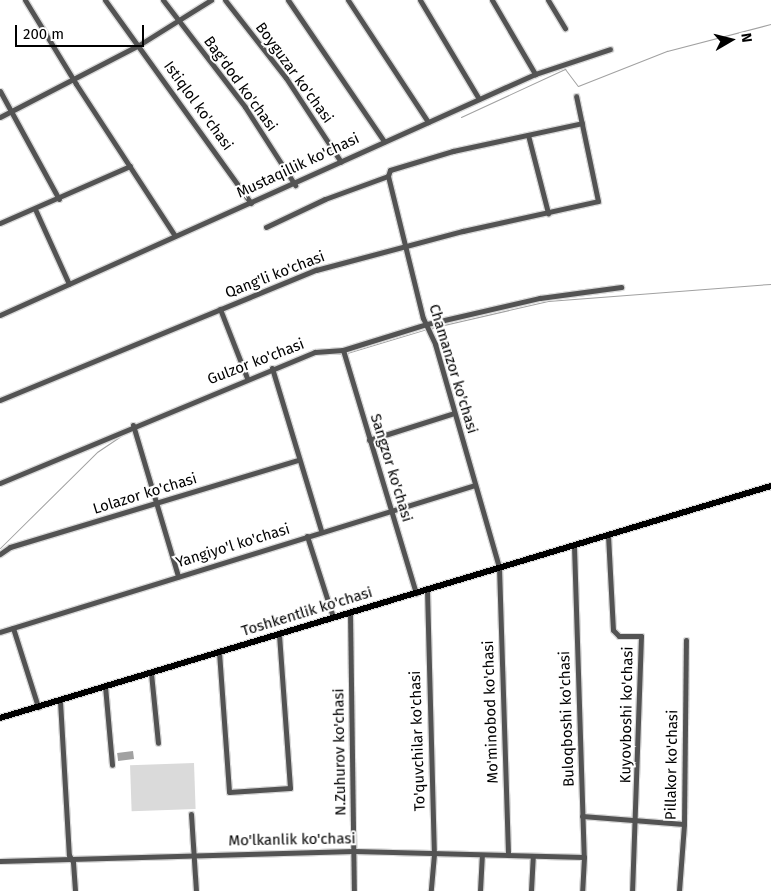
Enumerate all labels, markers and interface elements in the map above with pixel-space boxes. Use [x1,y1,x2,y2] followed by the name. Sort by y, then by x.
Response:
[18,15,146,47] scale bar
[706,15,756,65] north arrow
[251,19,337,127] street label: Boyguzar ko'chasi
[23,25,64,43] text: 200 m
[737,32,755,44] text: N
[199,33,281,135] street label: Bag'dod ko'chasi
[160,58,236,154] street label: Istiqlol ko'chasi
[234,130,362,202] street label: Mustaqillik ko'chasi
[223,248,327,302] street label: Qang'li ko'chasi
[425,302,481,436] street label: Chamanzor ko'chasi
[205,335,307,389] street label: Gulzor ko'chasi
[366,412,416,524] street label: Sangzor ko'chasi
[91,470,199,518] street label: Lolazor ko'chasi
[174,520,292,572] street label: Yangiyo'l ko'chasi
[239,584,375,640] street label: Toshkentlik ko'chasi
[480,640,502,784] street label: Mo'minobod ko'chasi
[617,646,637,784] street label: Kuyovboshi ko'chasi
[556,651,578,787] street label: Buloqboshi ko'chasi
[407,670,429,812] street label: To'quvchilar ko'chasi
[330,688,350,816] street label: N.Zuhurov ko'chasi
[662,710,682,820] street label: Pillakor ko'chasi
[228,830,356,850] street label: Mo'lkanlik ko'chasi

